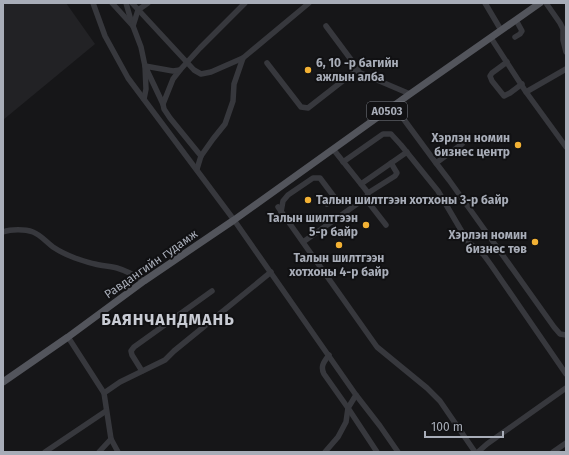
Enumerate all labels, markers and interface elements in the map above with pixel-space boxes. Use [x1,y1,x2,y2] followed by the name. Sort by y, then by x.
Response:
[316,56,399,84] place label: 6, 10 -р багийн ажлын алба
[303,65,313,75] marker: 6, 10 -р багийн ажлын алба
[367,102,407,120] road number: A0503
[430,131,510,159] place label: Хэрлэн номин бизнес центр
[513,140,523,150] marker: Хэрлэн номин бизнес центр
[316,193,509,207] place label: Талын шилтгээн хотхоны 3-р байр
[303,195,313,205] marker: Талын шилтгээн хотхоны 3-р байр
[267,211,358,239] place label: Талын шилтгээн 5-р байр
[361,220,371,230] marker: Талын шилтгээн 5-р байр
[102,226,201,301] street label: Равдангийн гудамж
[447,228,527,256] place label: Хэрлэн номин бизнес төв
[530,237,540,247] marker: Хэрлэн номин бизнес төв
[334,240,344,250] marker: Талын шилтгээн хотхоны 4-р байр
[288,251,389,279] place label: Талын шилтгээн хотхоны 4-р байр
[101,310,235,329] district label: БАЯНЧАНДМАНЬ
[425,413,503,439] scale bar
[431,420,463,434] text: 100 m

